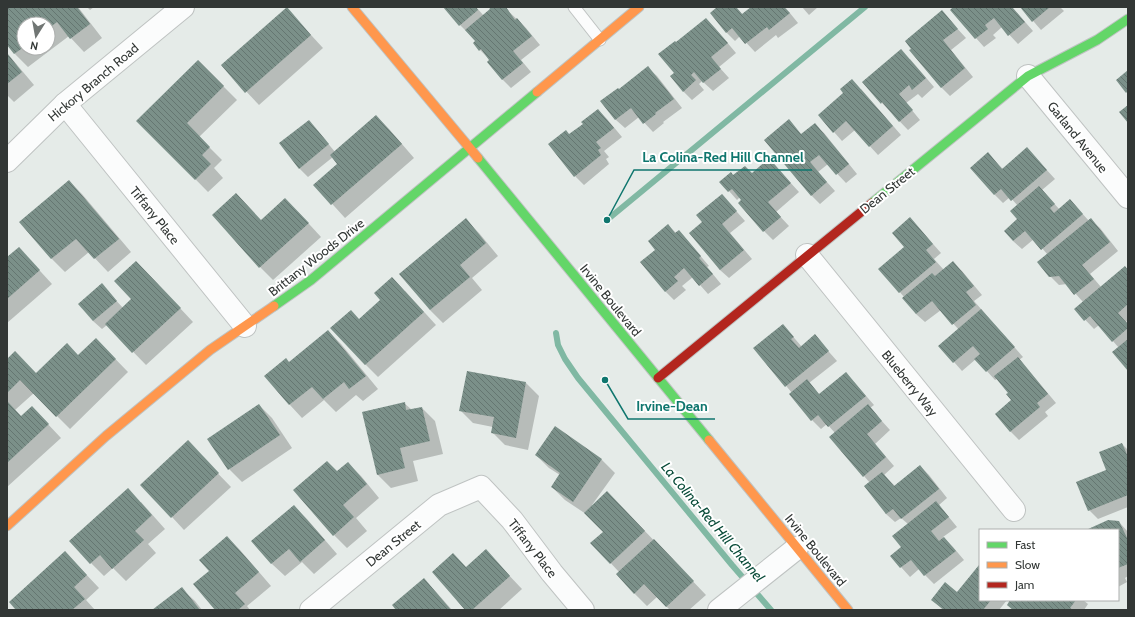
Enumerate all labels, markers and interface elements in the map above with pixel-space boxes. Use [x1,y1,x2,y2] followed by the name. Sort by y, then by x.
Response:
[16,16,56,56] north arrow
[29,38,39,53] text: N
[44,39,142,125] street label: Hickory Branch Road
[1044,98,1112,176] street label: Garland Avenue
[634,144,812,170] callout: La Colina-Red Hill Channel
[642,148,804,166] text: La Colina-Red Hill Channel
[856,163,918,217] street label: Dean Street
[127,183,183,248] street label: Tiffany Place
[265,215,367,299] street label: Brittany Woods Drive
[577,261,645,339] street label: Irvine Boulevard
[879,347,942,420] street label: Blueberry Way
[628,393,715,419] callout: Irvine-Dean
[636,397,708,415] text: Irvine-Dean
[658,458,769,586] water label: La Colina-Red Hill Channel
[782,511,850,589] street label: Irvine Boulevard
[505,515,561,581] street label: Tiffany Place
[362,516,424,570] street label: Dean Street
[979,529,1119,601] legend
[1015,537,1035,552] text: Fast
[1015,557,1040,572] text: Slow
[1014,577,1034,592] text: Jam

